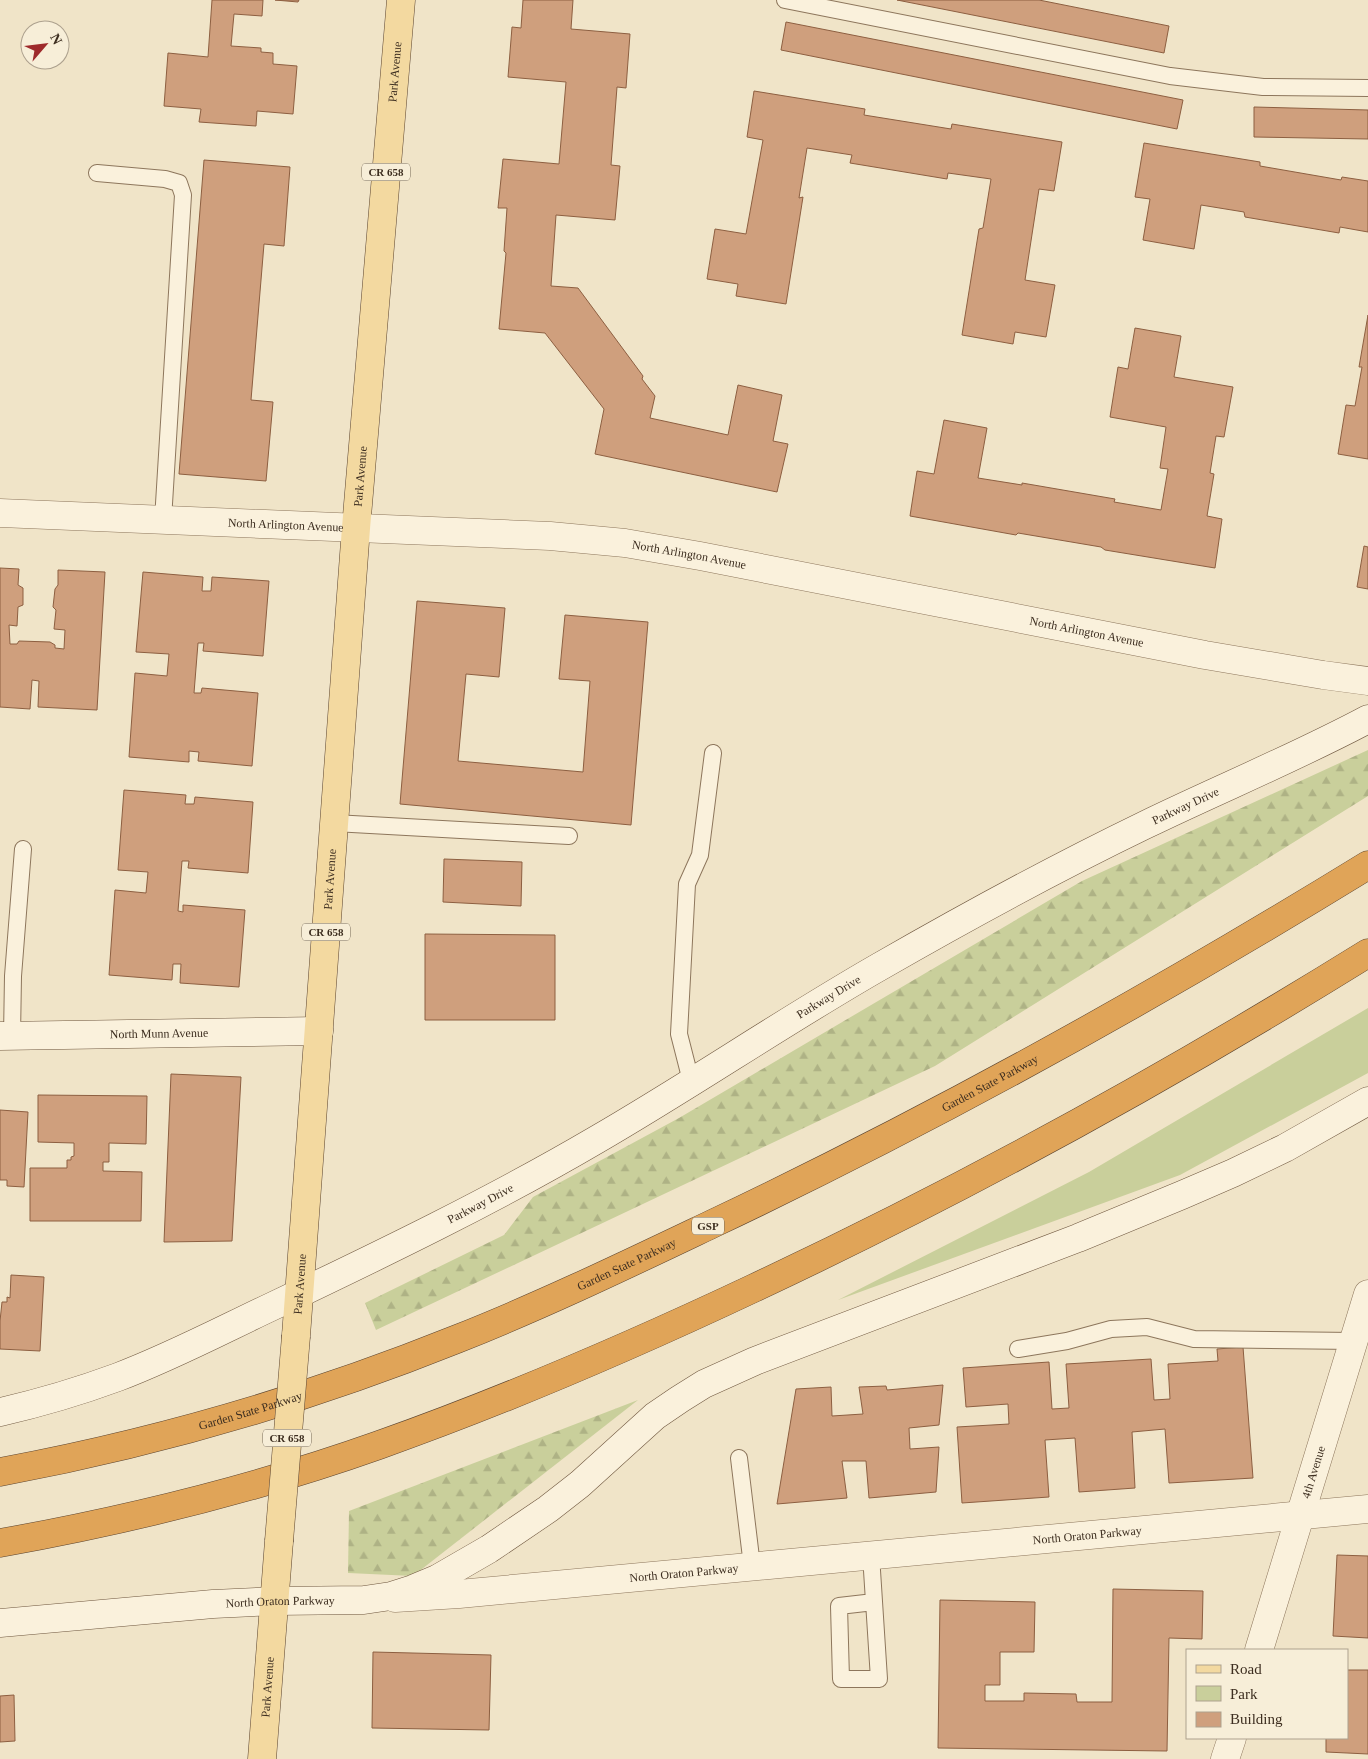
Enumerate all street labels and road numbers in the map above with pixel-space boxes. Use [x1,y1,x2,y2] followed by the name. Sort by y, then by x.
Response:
[385,41,404,103] street label: Park Avenue
[362,163,410,180] road number: CR 658
[351,446,370,507] street label: Park Avenue
[228,516,344,534] street label: North Arlington Avenue
[631,537,747,572] street label: North Arlington Avenue
[1029,614,1145,650] street label: North Arlington Avenue
[1150,784,1221,828] street label: Parkway Drive
[321,848,339,910] street label: Park Avenue
[302,924,350,940] road number: CR 658
[794,972,863,1022] street label: Parkway Drive
[110,1026,208,1041] street label: North Munn Avenue
[939,1052,1040,1115] street label: Garden State Parkway
[445,1181,516,1227] street label: Parkway Drive
[692,1218,724,1234] road number: GSP
[575,1235,678,1293] street label: Garden State Parkway
[291,1253,309,1315] street label: Park Avenue
[197,1389,304,1433] street label: Garden State Parkway
[263,1430,311,1446] road number: CR 658
[1299,1444,1328,1500] street label: 4th Avenue
[1032,1523,1142,1547] street label: North Oraton Parkway
[629,1561,739,1585] street label: North Oraton Parkway
[225,1593,335,1610] street label: North Oraton Parkway
[258,1656,277,1718] street label: Park Avenue

